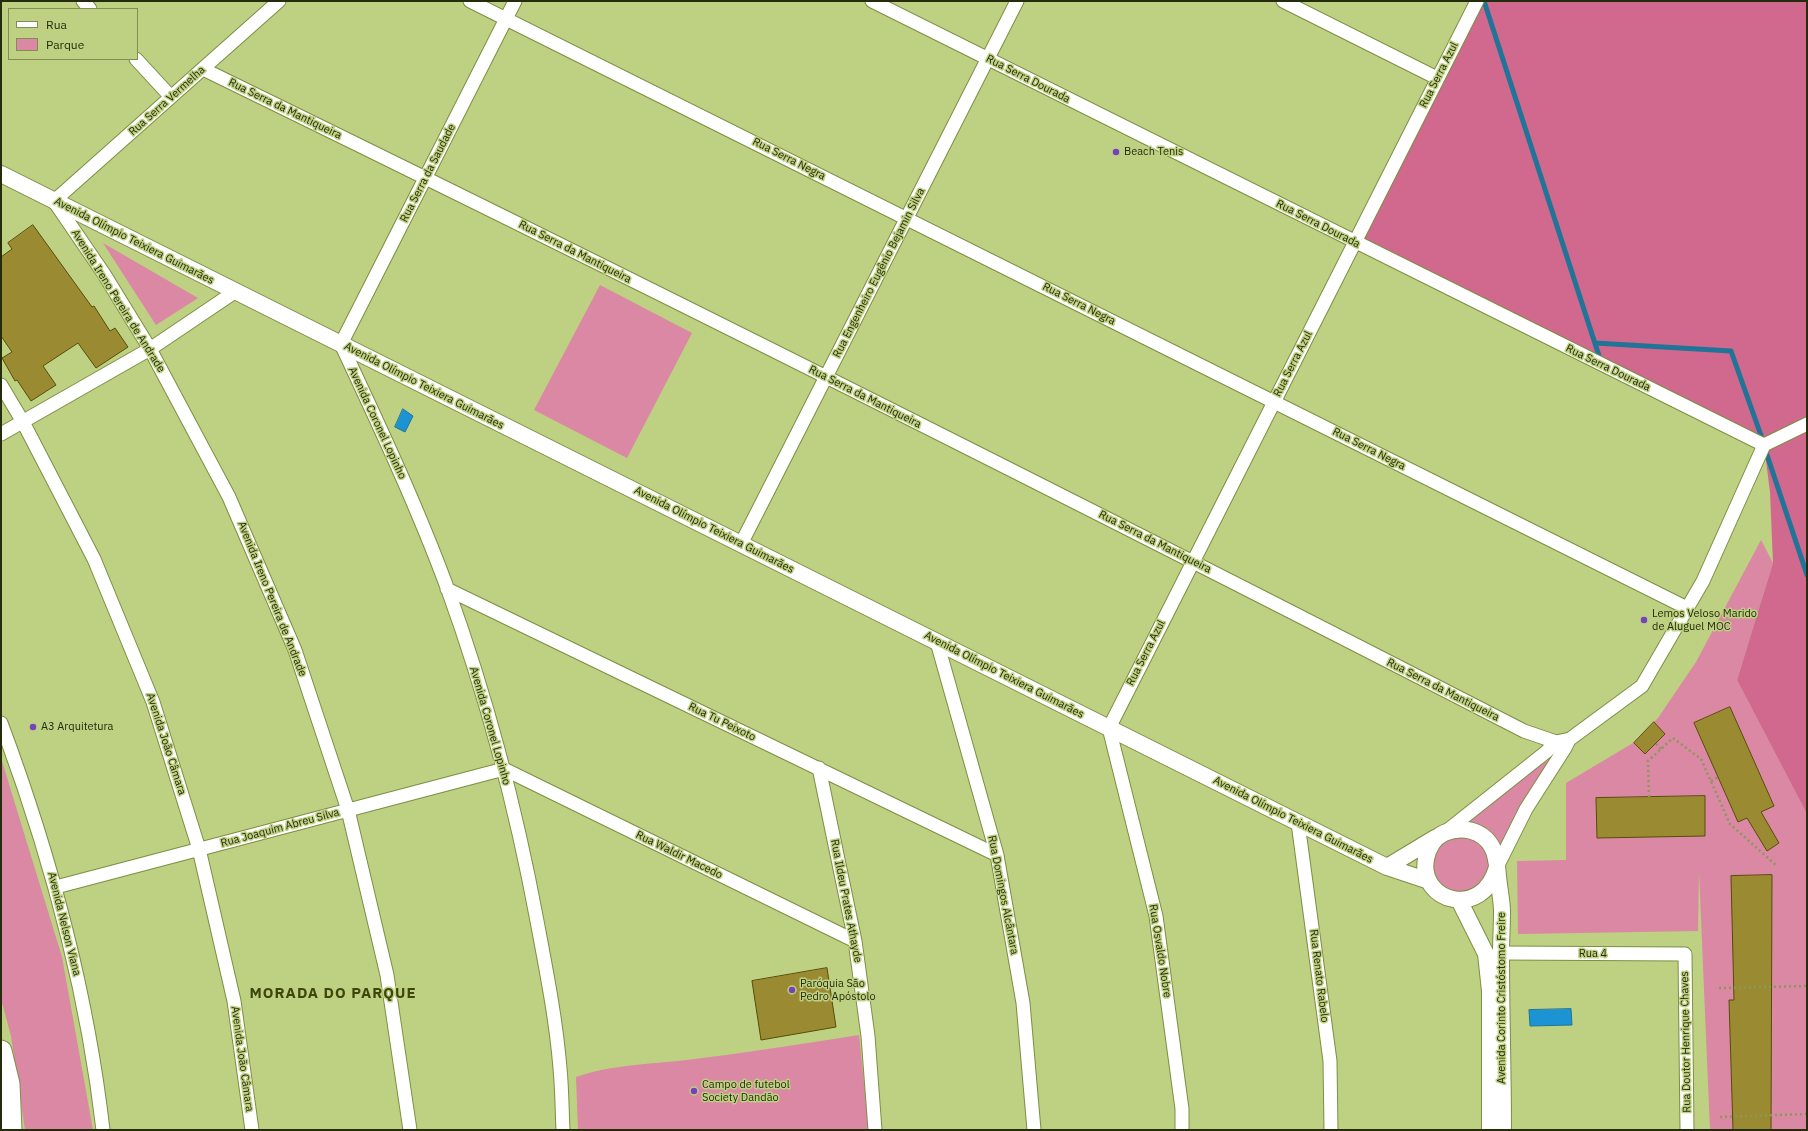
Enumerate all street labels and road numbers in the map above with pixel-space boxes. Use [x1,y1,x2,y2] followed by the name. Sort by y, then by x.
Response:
[1417,40,1461,110] street label: Rua Serra Azul
[984,52,1072,106] street label: Rua Serra Dourada
[126,63,208,139] street label: Rua Serra Vermelha
[226,76,344,142] street label: Rua Serra da Mantiqueira
[397,122,459,224] street label: Rua Serra da Saudade
[750,135,828,183] street label: Rua Serra Negra
[830,186,928,360] street label: Rua Engenheiro Eugênio Bejamin Silva
[52,195,216,287] street label: Avenida Olímpio Teixiera Guimarães
[1274,197,1362,251] street label: Rua Serra Dourada
[517,218,633,286] street label: Rua Serra da Mantiqueira
[68,227,168,375] street label: Avenida Ireno Pereira de Andrade
[1040,280,1118,328] street label: Rua Serra Negra
[1271,329,1315,399] street label: Rua Serra Azul
[342,340,506,432] street label: Avenida Olímpio Teixiera Guimarães
[1563,342,1653,394] street label: Rua Serra Dourada
[807,363,923,431] street label: Rua Serra da Mantiqueira
[345,365,409,481] street label: Avenida Coronel Lopinho
[1330,425,1408,473] street label: Rua Serra Negra
[632,484,796,576] street label: Avenida Olímpio Teixiera Guimarães
[1097,508,1213,576] street label: Rua Serra da Mantiqueira
[235,519,309,679] street label: Avenida Ireno Pereira de Andrade
[1124,618,1168,688] street label: Rua Serra Azul
[922,629,1086,721] street label: Avenida Olímpio Teixiera Guimarães
[1385,656,1501,724] street label: Rua Serra da Mantiqueira
[467,665,513,787] street label: Avenida Coronel Lopinho
[143,691,189,797] street label: Avenida João Câmara
[686,700,758,744] street label: Rua Tu Peixoto
[1211,774,1375,866] street label: Avenida Olímpio Teixiera Guimarães
[219,806,341,850] street label: Rua Joaquim Abreu Silva
[633,828,725,882] street label: Rua Waldir Macedo
[985,834,1021,956] street label: Rua Domingos Alcântara
[828,838,864,964] street label: Rua Ildeu Prates Athayde
[45,871,83,977] street label: Avenida Nelson Viana
[1146,903,1174,999] street label: Rua Osvaldo Nobre
[1495,912,1509,1084] street label: Avenida Corinto Cristóstomo Freire
[1307,929,1331,1023] street label: Rua Renato Rabelo
[1579,947,1607,961] street label: Rua 4
[1678,971,1694,1113] street label: Rua Doutor Henrique Chaves
[228,1005,256,1113] street label: Avenida João Câmara

